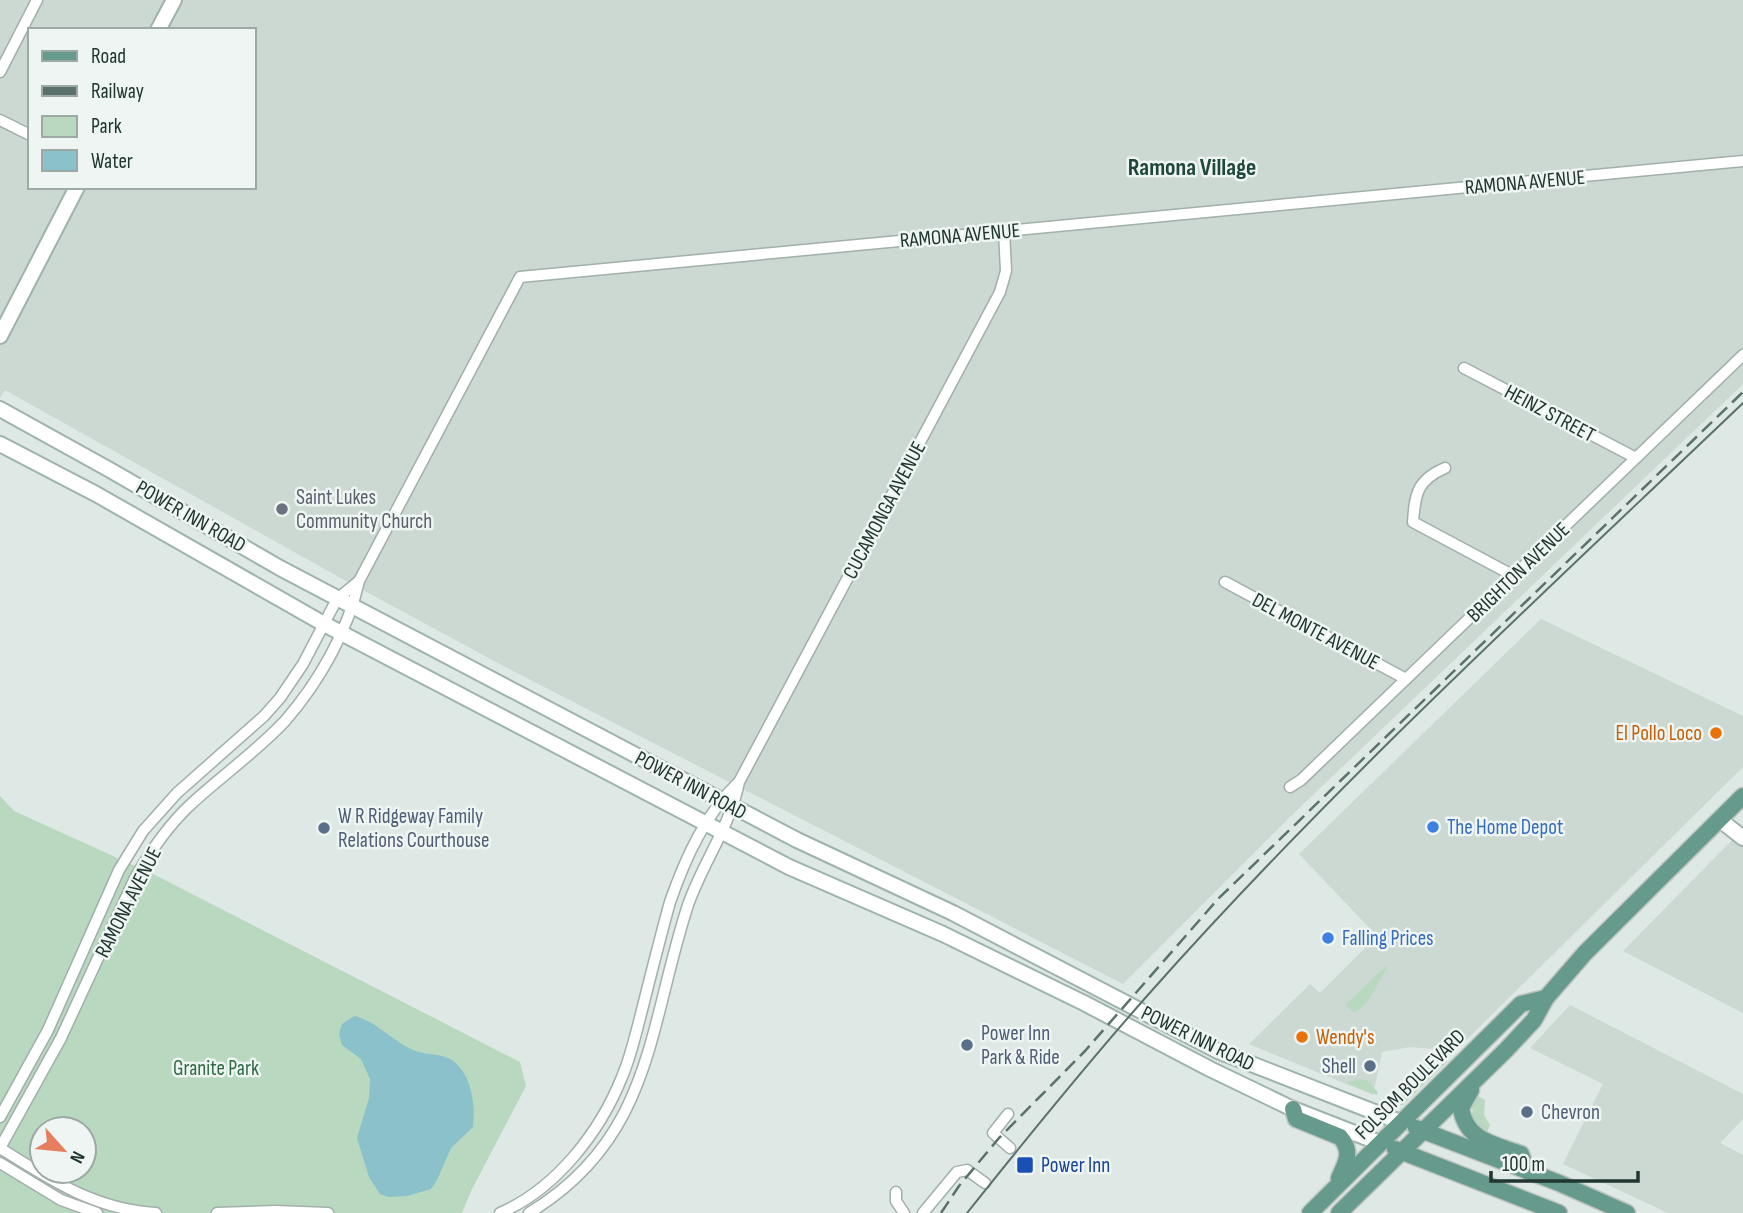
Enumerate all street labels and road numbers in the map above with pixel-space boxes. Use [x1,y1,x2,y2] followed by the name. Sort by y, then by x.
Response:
[1464,165,1586,200] street label: RAMONA AVENUE
[899,218,1021,253] street label: RAMONA AVENUE
[1500,379,1600,448] street label: HEINZ STREET
[838,437,931,583] street label: CUCAMONGA AVENUE
[131,475,250,558] street label: POWER INN ROAD
[1462,517,1575,628] street label: BRIGHTON AVENUE
[1248,587,1384,675] street label: DEL MONTE AVENUE
[631,746,751,825] street label: POWER INN ROAD
[90,843,167,962] street label: RAMONA AVENUE
[1137,1000,1258,1077] street label: POWER INN ROAD
[1350,1024,1471,1145] street label: FOLSOM BOULEVARD

